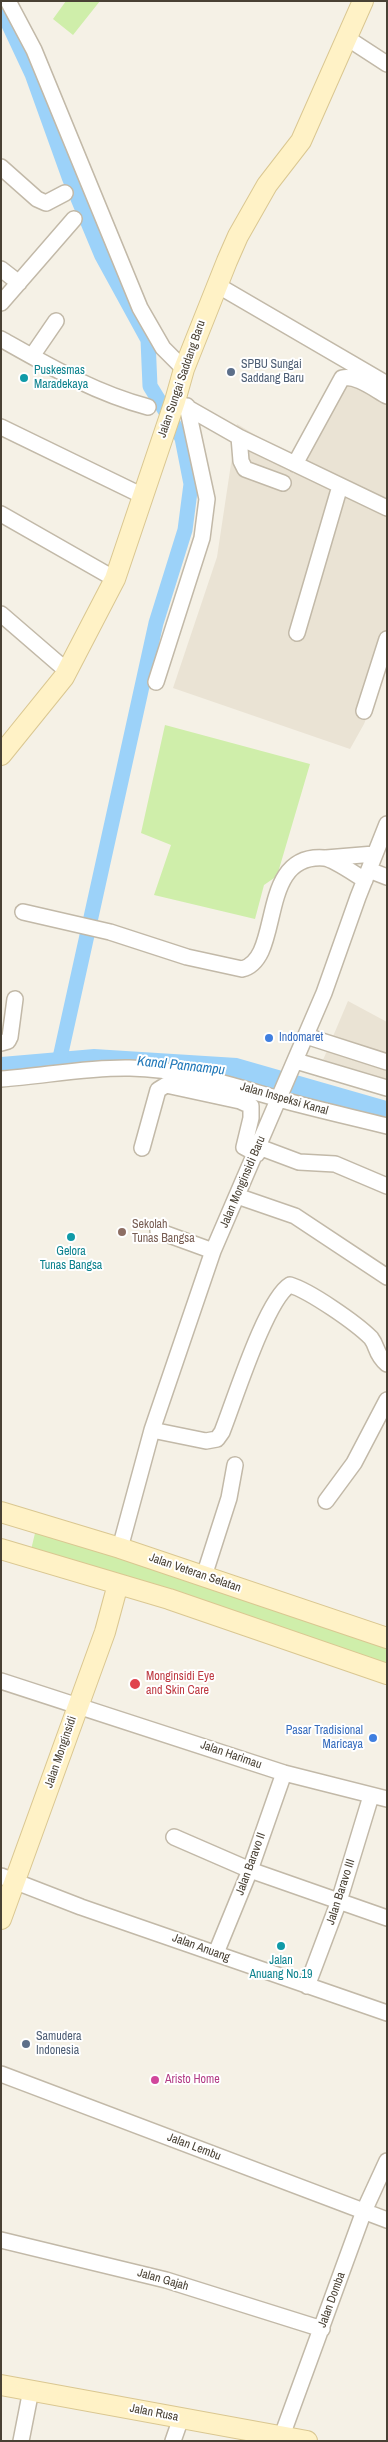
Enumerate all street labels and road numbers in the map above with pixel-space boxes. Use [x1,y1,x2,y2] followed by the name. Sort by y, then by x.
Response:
[155,318,209,440] street label: Jalan Sungai Saddang Baru
[238,1080,330,1118] street label: Jalan Inspeksi Kanal
[217,1134,269,1230] street label: Jalan Monginsidi Baru
[147,1551,243,1595] street label: Jalan Veteran Selatan
[42,1714,80,1790] street label: Jalan Monginsidi
[198,1738,264,1772] street label: Jalan Harimau
[233,1831,269,1897] street label: Jalan Baravo II
[324,1857,358,1927] street label: Jalan Baravo III
[170,1931,232,1965] street label: Jalan Anuang
[165,2130,223,2164] street label: Jalan Lembu
[136,2266,190,2294] street label: Jalan Gajah
[315,2270,349,2330] street label: Jalan Domba
[128,2401,180,2425] street label: Jalan Rusa

